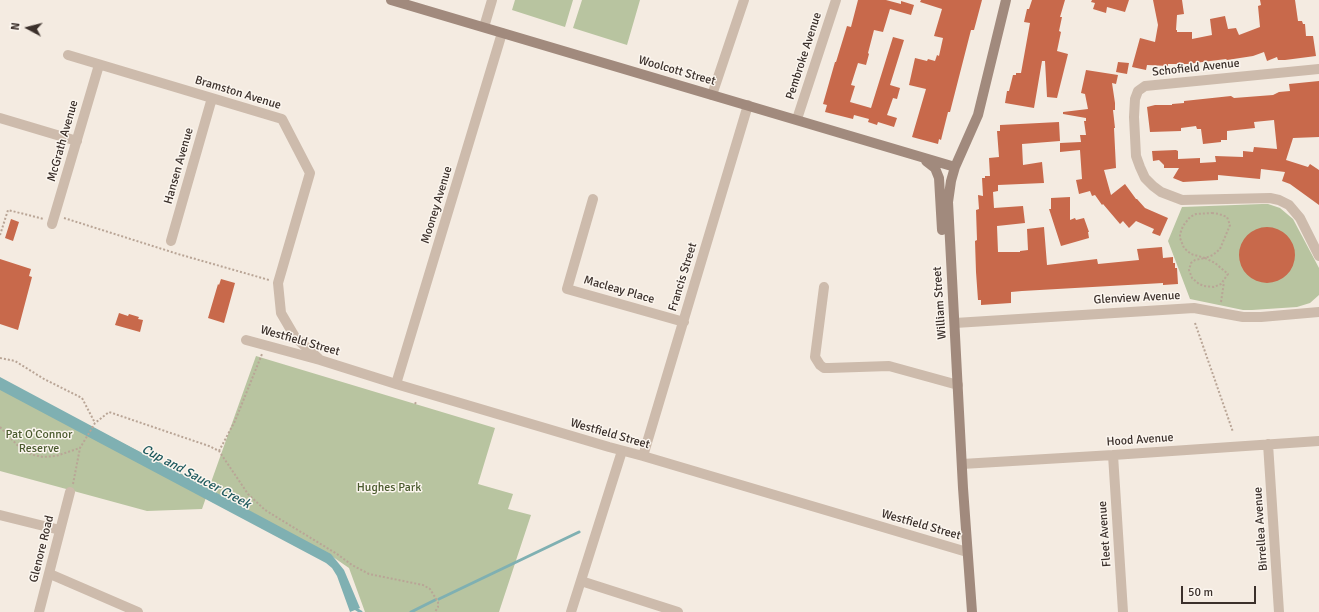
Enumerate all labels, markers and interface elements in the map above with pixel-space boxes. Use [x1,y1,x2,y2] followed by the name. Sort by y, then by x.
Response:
[8,8,48,48] north arrow
[783,11,825,101] street label: Pembroke Avenue
[9,22,23,31] text: N
[637,53,717,89] street label: Woolcott Street
[1151,56,1241,80] street label: Schofield Avenue
[193,73,283,113] street label: Bramston Avenue
[44,99,82,183] street label: McGrath Avenue
[161,126,197,206] street label: Hansen Avenue
[418,164,456,246] street label: Mooney Avenue
[666,241,700,313] street label: Francis Street
[930,266,950,340] street label: William Street
[582,273,656,307] street label: Macleay Place
[1093,289,1181,307] street label: Glenview Avenue
[259,323,341,359] street label: Westfield Street
[569,416,651,452] street label: Westfield Street
[6,428,72,456] park label: Pat O'Connor Reserve
[1106,430,1174,450] street label: Hood Avenue
[139,442,253,512] water label: Cup and Saucer Creek
[357,481,421,495] park label: Hughes Park
[1251,487,1271,571] street label: Birrellea Avenue
[1096,501,1114,567] street label: Fleet Avenue
[880,507,962,543] street label: Westfield Street
[27,514,57,584] street label: Glenore Road
[1183,578,1258,604] scale bar
[1188,585,1213,600] text: 50 m

